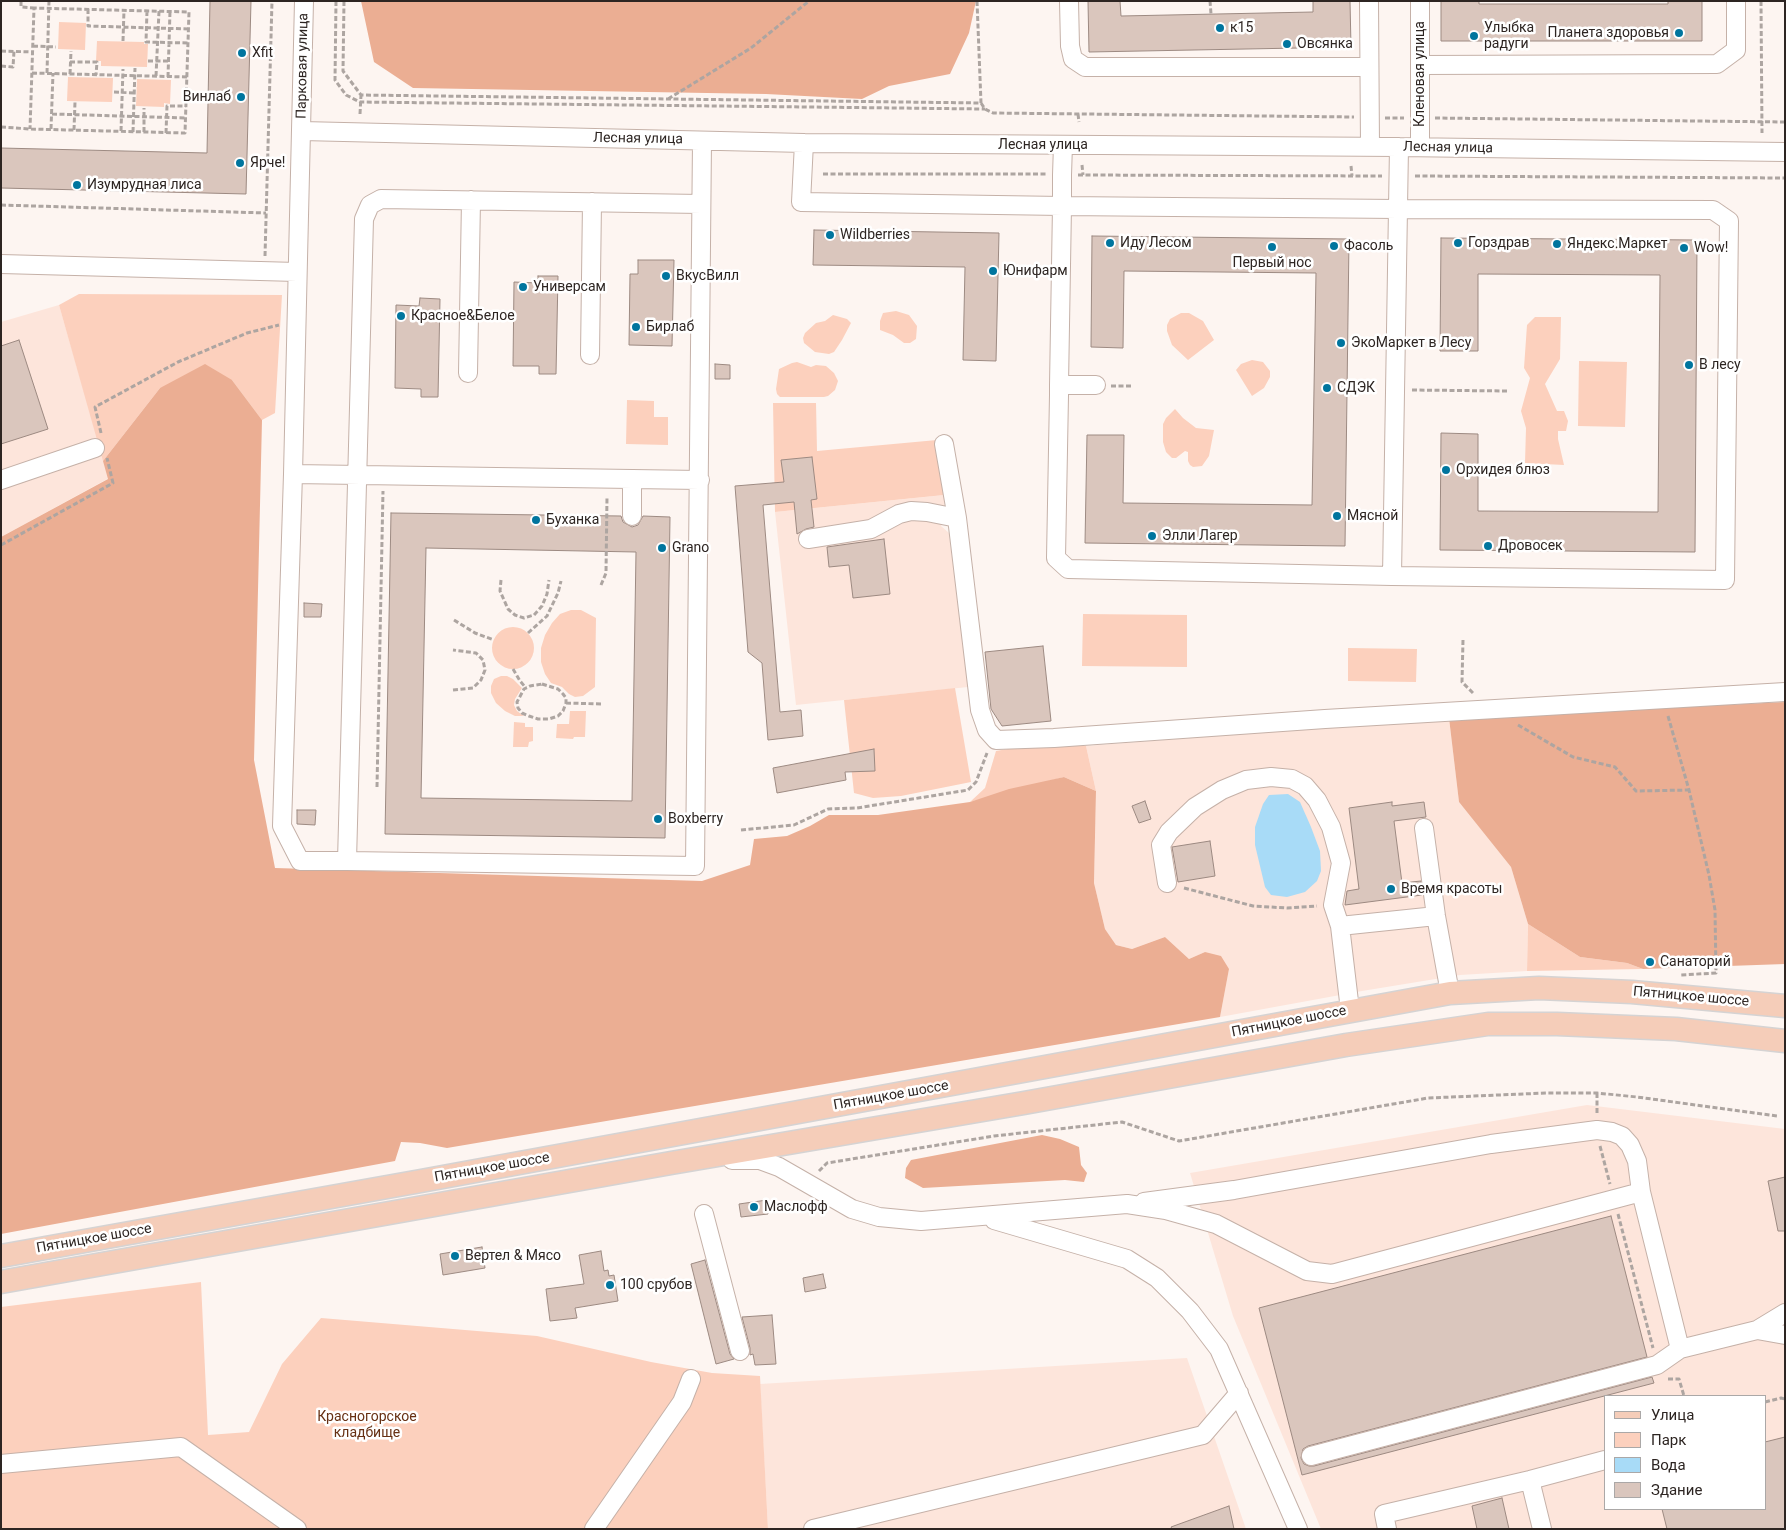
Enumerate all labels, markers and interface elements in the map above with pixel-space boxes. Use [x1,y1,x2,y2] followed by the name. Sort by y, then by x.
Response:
[294,13,312,119] street label: Парковая улица
[1230,20,1253,36] place label: к15
[1484,20,1534,52] place label: Улыбка радуги
[1412,21,1428,127] street label: Кленовая улица
[1214,22,1226,34] marker: к15
[1547,25,1669,41] place label: Планета здоровья
[1673,27,1685,39] marker: Планета здоровья
[1468,30,1480,42] marker: Улыбка радуги
[1297,36,1353,52] place label: Овсянка
[1281,38,1293,50] marker: Овсянка
[252,45,273,61] place label: Xfit
[236,47,248,59] marker: Xfit
[183,89,231,105] place label: Винлаб
[235,91,247,103] marker: Винлаб
[593,130,683,148] street label: Лесная улица
[998,137,1088,153] street label: Лесная улица
[1403,139,1493,157] street label: Лесная улица
[250,155,285,171] place label: Ярче!
[234,157,246,169] marker: Ярче!
[87,177,202,193] place label: Изумрудная лиса
[71,179,83,191] marker: Изумрудная лиса
[840,227,910,243] place label: Wildberries
[824,229,836,241] marker: Wildberries
[1120,235,1192,251] place label: Иду Лесом
[1468,235,1529,251] place label: Горздрав
[1567,236,1668,252] place label: Яндекс.Маркет
[1104,237,1116,249] marker: Иду Лесом
[1452,237,1464,249] marker: Горздрав
[1344,238,1393,254] place label: Фасоль
[1551,238,1563,250] marker: Яндекс.Маркет
[1328,240,1340,252] marker: Фасоль
[1694,240,1728,256] place label: Wow!
[1266,241,1278,253] marker: Первый нос
[1678,242,1690,254] marker: Wow!
[1232,255,1312,271] place label: Первый нос
[1003,263,1068,279] place label: Юнифарм
[987,265,999,277] marker: Юнифарм
[676,268,739,284] place label: ВкусВилл
[660,270,672,282] marker: ВкусВилл
[533,279,606,295] place label: Универсам
[517,281,529,293] marker: Универсам
[411,308,515,324] place label: Красное&Белое
[395,310,407,322] marker: Красное&Белое
[646,319,694,335] place label: Бирлаб
[630,321,642,333] marker: Бирлаб
[1351,335,1471,351] place label: ЭкоМаркет в Лесу
[1335,337,1347,349] marker: ЭкоМаркет в Лесу
[1699,357,1741,373] place label: В лесу
[1683,359,1695,371] marker: В лесу
[1337,380,1375,396] place label: СДЭК
[1321,382,1333,394] marker: СДЭК
[1456,462,1550,478] place label: Орхидея блюз
[1440,464,1452,476] marker: Орхидея блюз
[1347,508,1398,524] place label: Мясной
[1331,510,1343,522] marker: Мясной
[546,512,599,528] place label: Буханка
[530,514,542,526] marker: Буханка
[1162,528,1238,544] place label: Элли Лагер
[1146,530,1158,542] marker: Элли Лагер
[1498,538,1563,554] place label: Дровосек
[672,540,709,556] place label: Grano
[1482,540,1494,552] marker: Дровосек
[656,542,668,554] marker: Grano
[668,811,723,827] place label: Boxberry
[652,813,664,825] marker: Boxberry
[1401,881,1502,897] place label: Время красоты
[1385,883,1397,895] marker: Время красоты
[1660,954,1731,970] place label: Санаторий
[1644,956,1656,968] marker: Санаторий
[1632,984,1750,1010] street label: Пятницкое шоссе
[1230,1003,1348,1041] street label: Пятницкое шоссе
[832,1078,950,1114] street label: Пятницкое шоссе
[433,1150,551,1186] street label: Пятницкое шоссе
[764,1199,828,1215] place label: Маслофф
[748,1201,760,1213] marker: Маслофф
[35,1221,153,1257] street label: Пятницкое шоссе
[465,1248,561,1264] place label: Вертел & Мясо
[449,1250,461,1262] marker: Вертел & Мясо
[620,1277,693,1293] place label: 100 срубов
[604,1279,616,1291] marker: 100 срубов
[1604,1395,1766,1510] legend
[1651,1406,1694,1424] text: Улица
[317,1409,417,1441] park label: Красногорское кладбище
[1651,1431,1686,1449] text: Парк
[1651,1456,1686,1474] text: Вода
[1651,1481,1702,1499] text: Здание

